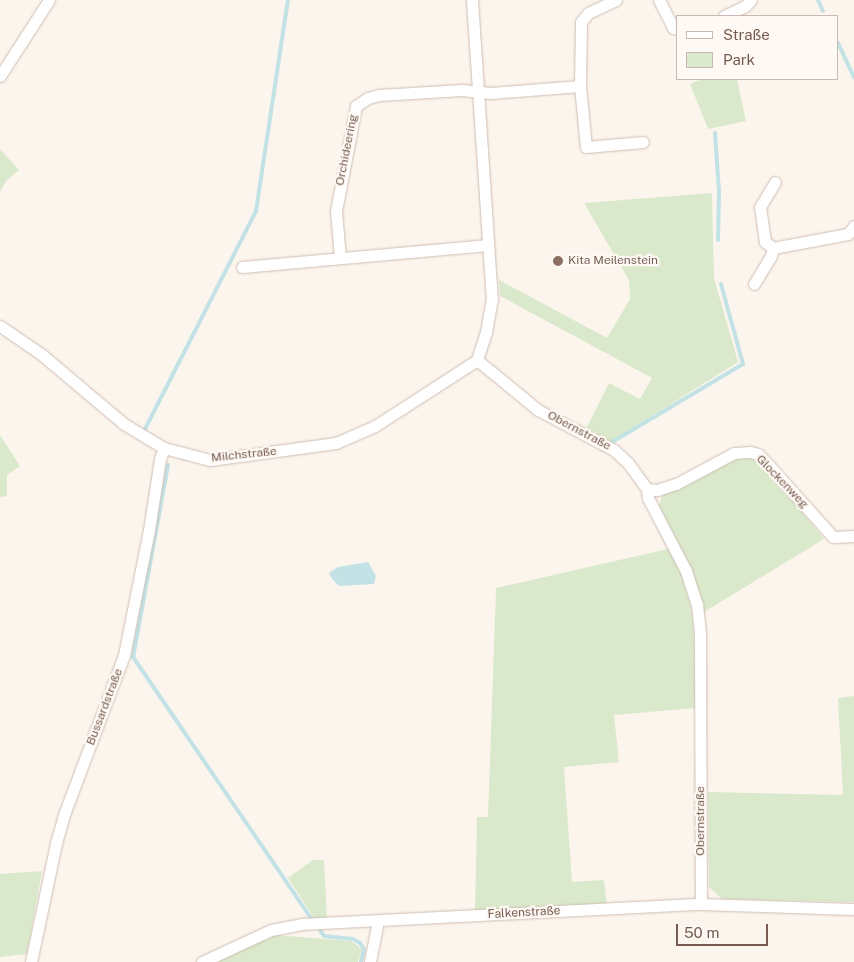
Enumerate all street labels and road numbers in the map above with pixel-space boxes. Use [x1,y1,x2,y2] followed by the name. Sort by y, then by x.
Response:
[333,113,361,187] street label: Orchideering
[545,408,613,454] street label: Obernstraße
[210,444,278,466] street label: Milchstraße
[753,452,811,512] street label: Glockenweg
[84,667,126,747] street label: Bussardstraße
[694,786,708,856] street label: Obernstraße
[487,904,561,922] street label: Falkenstraße

